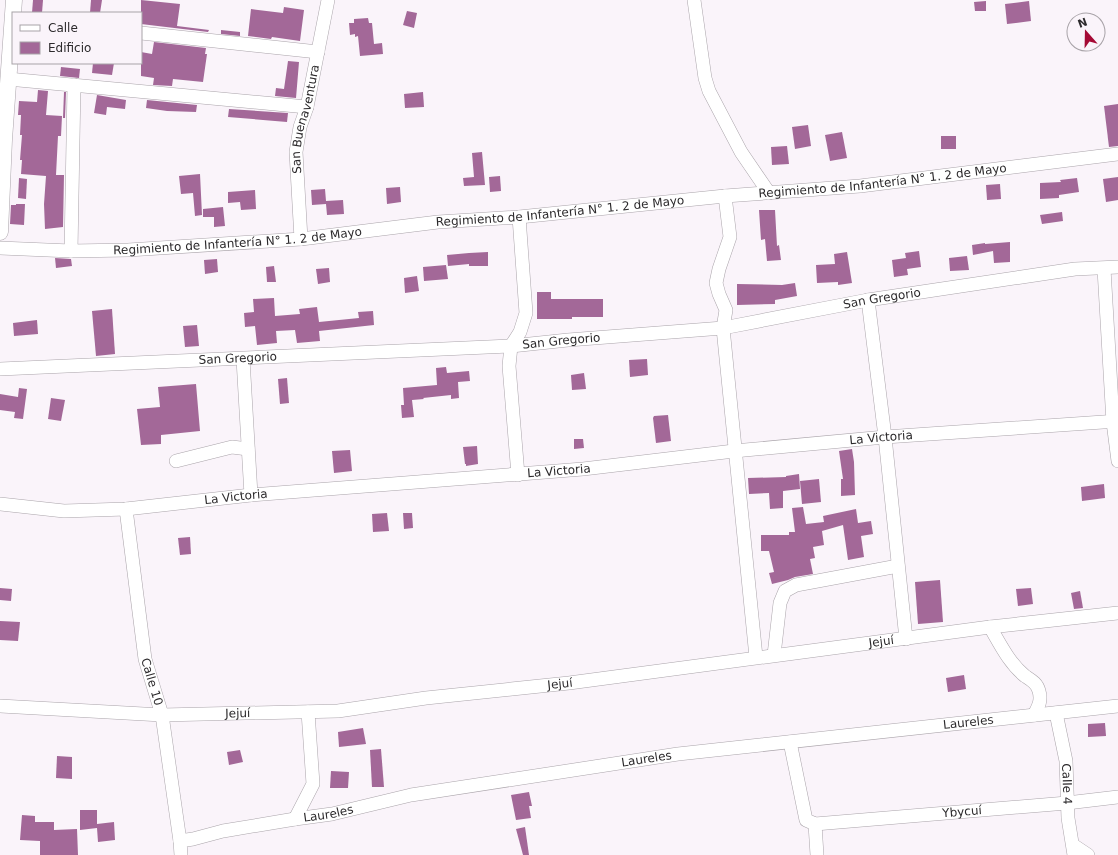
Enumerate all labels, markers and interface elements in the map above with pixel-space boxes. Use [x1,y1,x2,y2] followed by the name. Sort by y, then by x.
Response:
[12,12,142,64] legend
[1066,12,1106,52] north arrow
[1076,15,1089,31] text: N
[48,21,78,35] text: Calle
[48,41,91,55] text: Edificio
[289,63,322,174] street label: San Buenaventura
[758,161,1007,201] street label: Regimiento de Infantería N° 1. 2 de Mayo
[435,193,685,229] street label: Regimiento de Infantería N° 1. 2 de Mayo
[113,225,363,257] street label: Regimiento de Infantería N° 1. 2 de Mayo
[842,285,922,312] street label: San Gregorio
[521,331,601,352] street label: San Gregorio
[198,350,277,367] street label: San Gregorio
[849,428,913,447] street label: La Victoria
[527,461,591,480] street label: La Victoria
[204,487,268,507] street label: La Victoria
[867,633,895,650] street label: Jejuí
[138,656,166,707] street label: Calle 10
[546,676,574,692] street label: Jejuí
[224,706,251,721] street label: Jejuí
[942,713,994,732] street label: Laureles
[620,748,673,770] street label: Laureles
[1059,763,1075,805] street label: Calle 4
[302,802,355,825] street label: Laureles
[941,803,983,820] street label: Ybycuí

